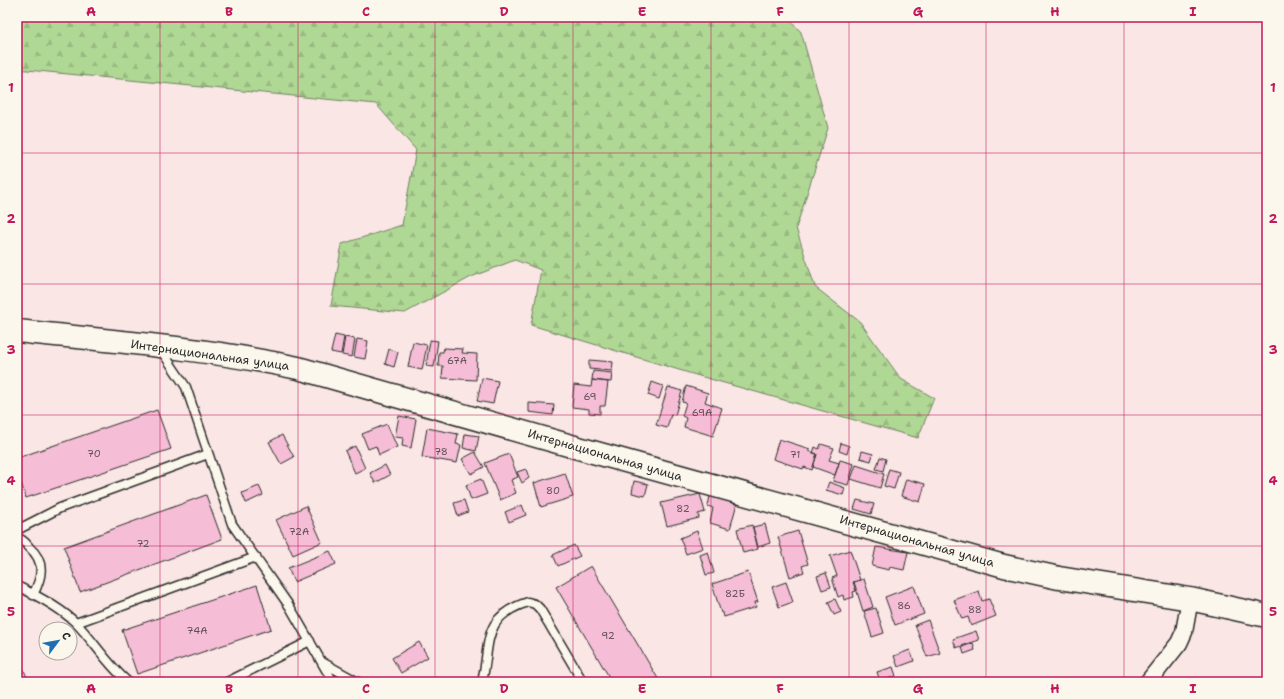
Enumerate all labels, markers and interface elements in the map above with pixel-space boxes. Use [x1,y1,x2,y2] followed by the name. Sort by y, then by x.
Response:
[86,3,96,20] text: A
[225,3,233,20] text: B
[362,3,370,20] text: C
[499,3,509,20] text: D
[638,3,647,20] text: E
[776,3,784,20] text: F
[913,3,924,20] text: G
[1050,3,1060,20] text: H
[1189,3,1197,20] text: I
[8,79,14,96] text: 1
[1270,79,1276,96] text: 1
[6,210,16,227] text: 2
[1268,210,1278,227] text: 2
[130,336,291,374] street label: Интернациональная улица
[6,341,16,358] text: 3
[1268,341,1278,358] text: 3
[447,354,467,367] house number: 67А
[583,390,597,403] house number: 69
[692,406,712,419] house number: 69А
[526,425,685,485] street label: Интернациональная улица
[434,445,448,458] house number: 78
[87,447,101,460] house number: 70
[790,448,800,461] house number: 71
[6,472,16,489] text: 4
[1268,472,1278,489] text: 4
[546,484,560,497] house number: 80
[676,502,690,515] house number: 82
[838,511,997,571] street label: Интернациональная улица
[289,525,309,538] house number: 72А
[136,537,150,550] house number: 72
[725,587,745,600] house number: 82Б
[897,599,911,612] house number: 86
[7,603,15,620] text: 5
[968,603,982,616] house number: 88
[1269,603,1277,620] text: 5
[38,621,78,661] north arrow
[187,624,207,637] house number: 74А
[58,629,74,643] text: С
[601,629,615,642] house number: 92
[86,680,96,697] text: A
[225,680,233,697] text: B
[362,680,370,697] text: C
[499,680,509,697] text: D
[638,680,647,697] text: E
[776,680,784,697] text: F
[913,680,924,697] text: G
[1050,680,1060,697] text: H
[1189,680,1197,697] text: I

